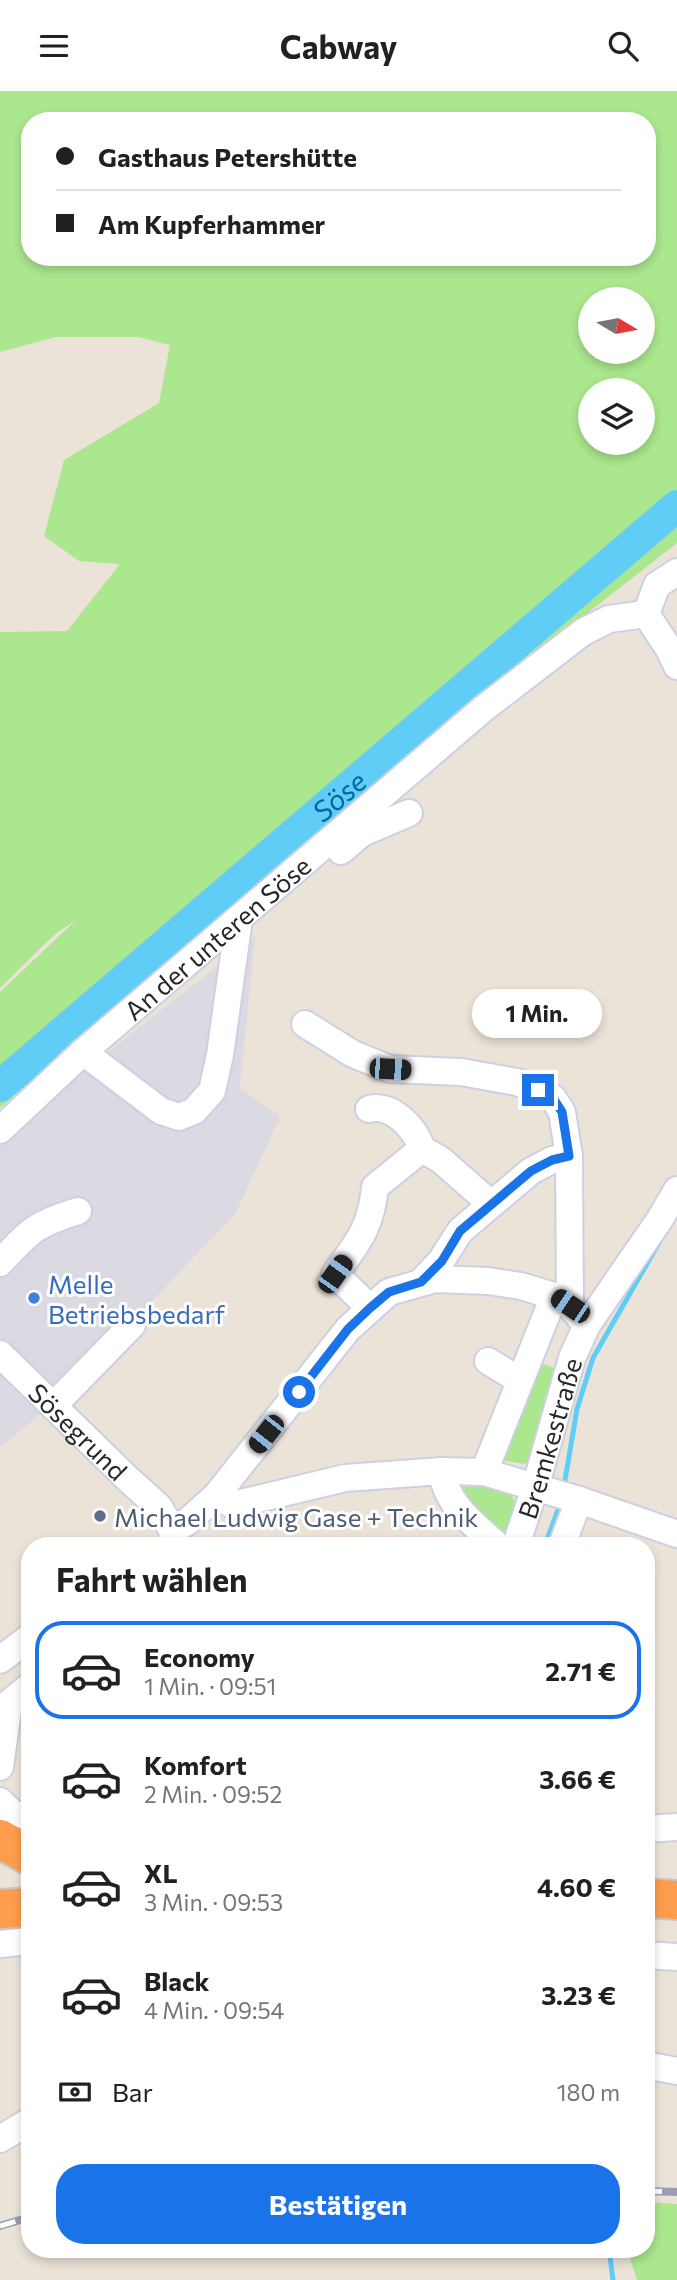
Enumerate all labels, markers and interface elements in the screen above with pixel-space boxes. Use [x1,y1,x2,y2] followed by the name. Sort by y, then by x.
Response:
[280,26,397,66] text: Cabway
[35,27,73,65] icon: menu
[604,27,642,65] icon: search
[98,141,357,172] text: Gasthaus Petershütte
[98,208,325,239] text: Am Kupferhammer
[578,287,654,364] north arrow
[578,287,655,455] map controls
[578,378,655,455] button: layers
[305,763,373,828] water label: Söse
[117,849,316,1026] street label: An der unteren Söse
[473,989,603,1037] callout: 1 Min.
[506,999,568,1027] text: 1 Min.
[369,1057,412,1081] car
[522,1074,554,1106] route end
[315,1251,356,1297] car
[48,1268,226,1329] place label: Melle Betriebsbedarf
[547,1286,594,1326] car
[26,1290,42,1306] marker: Melle Betriebsbedarf
[510,1354,587,1522] street label: Bremkestraße
[23,1376,134,1486] street label: Sösegrund
[283,1376,315,1408] route start
[245,1411,288,1457] car
[114,1501,478,1532] place label: Michael Ludwig Gase + Technik
[92,1508,108,1524] marker: Michael Ludwig Gase + Technik
[56,1559,248,1599] text: Fahrt wählen
[60,1639,123,1702] icon: car
[144,1641,255,1672] text: Economy
[545,1655,616,1686] text: 2.71 €
[144,1672,276,1700] text: 1 Min. · 09:51
[60,1747,123,1810] icon: car
[144,1749,247,1780] text: Komfort
[539,1763,616,1794] text: 3.66 €
[144,1780,282,1808] text: 2 Min. · 09:52
[60,1855,123,1918] icon: car
[144,1857,178,1888] text: XL
[537,1871,616,1902] text: 4.60 €
[144,1888,283,1916] text: 3 Min. · 09:53
[60,1963,123,2026] icon: car
[144,1965,210,1996] text: Black
[541,1979,616,2010] text: 3.23 €
[144,1996,284,2024] text: 4 Min. · 09:54
[56,2073,94,2111] icon: cash
[112,2076,153,2107] text: Bar
[557,2078,620,2106] text: 180 m
[56,2164,620,2244] button: Bestätigen

